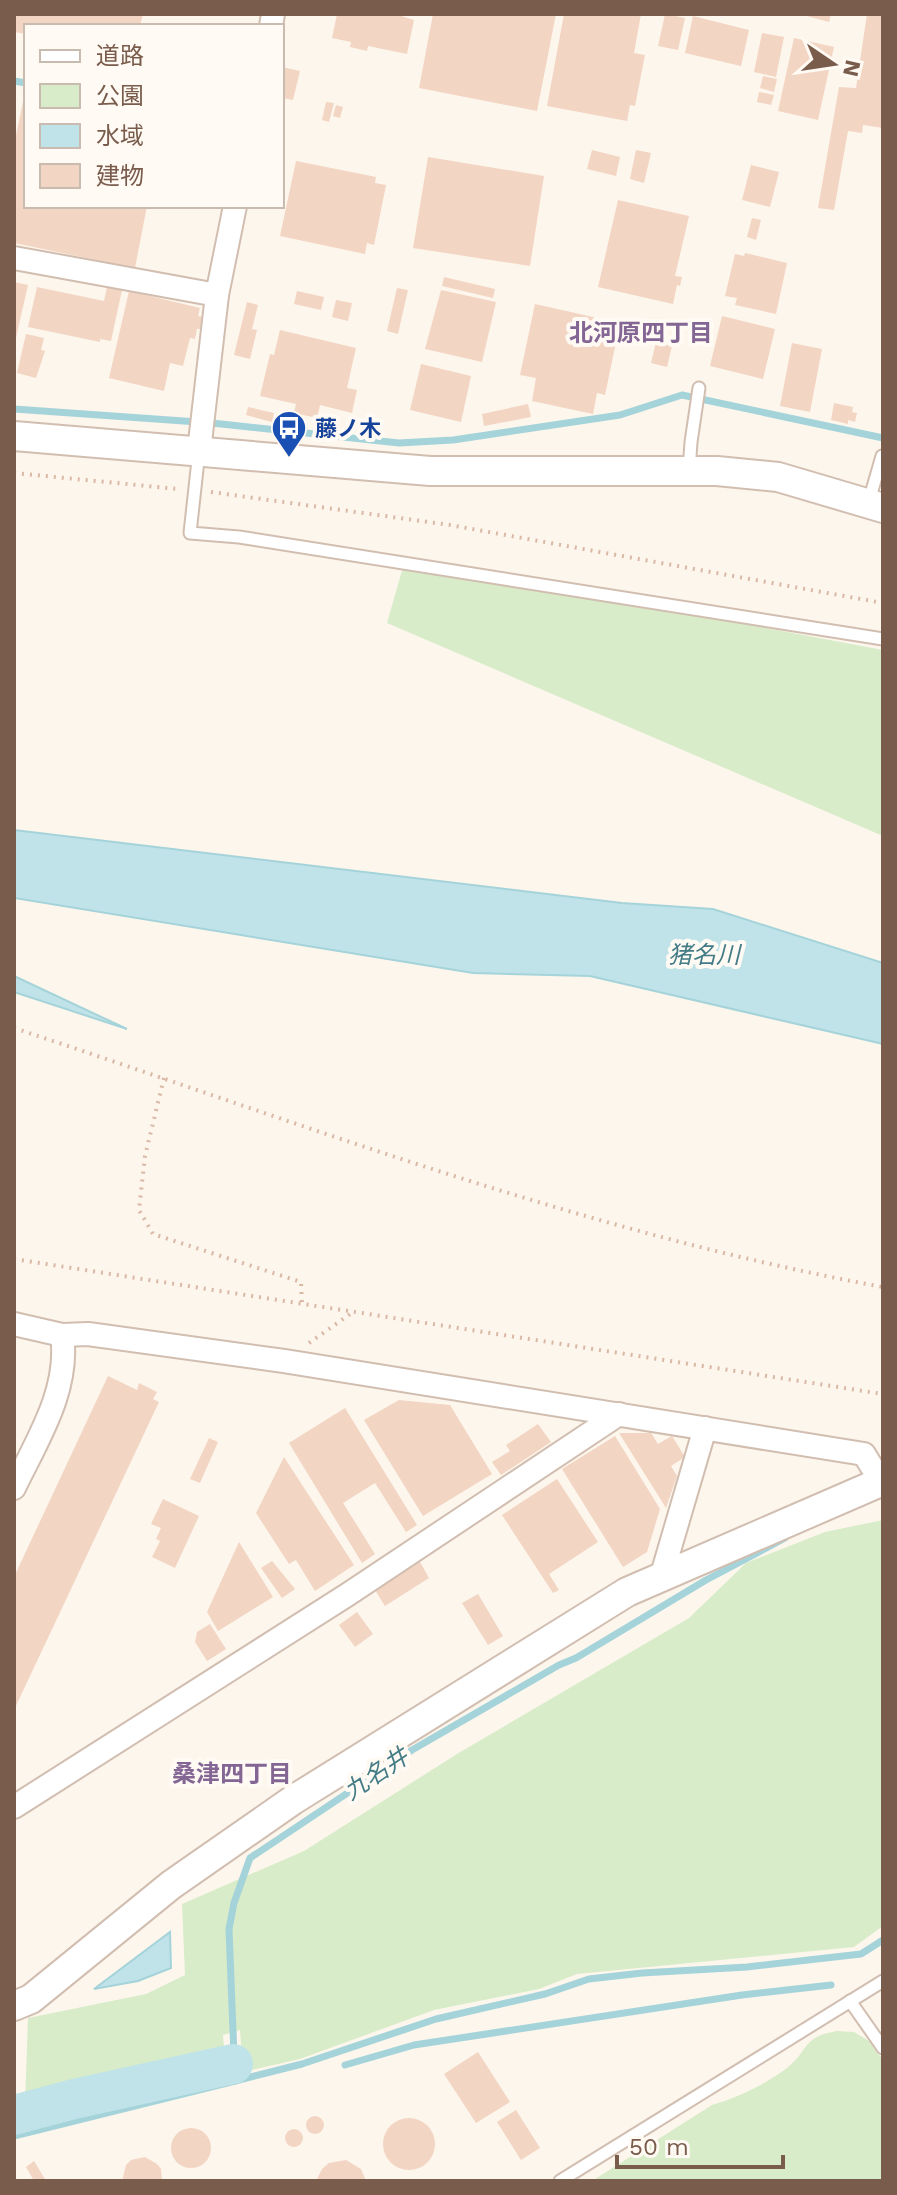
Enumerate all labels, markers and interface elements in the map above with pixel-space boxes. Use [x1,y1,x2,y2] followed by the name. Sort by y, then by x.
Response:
[24,24,284,208] legend
[793,24,873,104] north arrow
[96,42,144,70] text: 道路
[838,58,866,79] text: N
[96,82,144,110] text: 公園
[96,122,144,150] text: 水域
[96,162,144,190] text: 建物
[569,319,713,347] district label: 北河原四丁目
[270,409,308,459] bus stop icon: 藤ノ木
[315,416,381,441] place label: 藤ノ木
[668,941,743,969] water label: 猪名川
[338,1741,415,1806] water label: 九名井
[172,1760,292,1788] district label: 桑津四丁目
[617,2119,783,2169] scale bar
[629,2133,689,2161] text: 50 m

